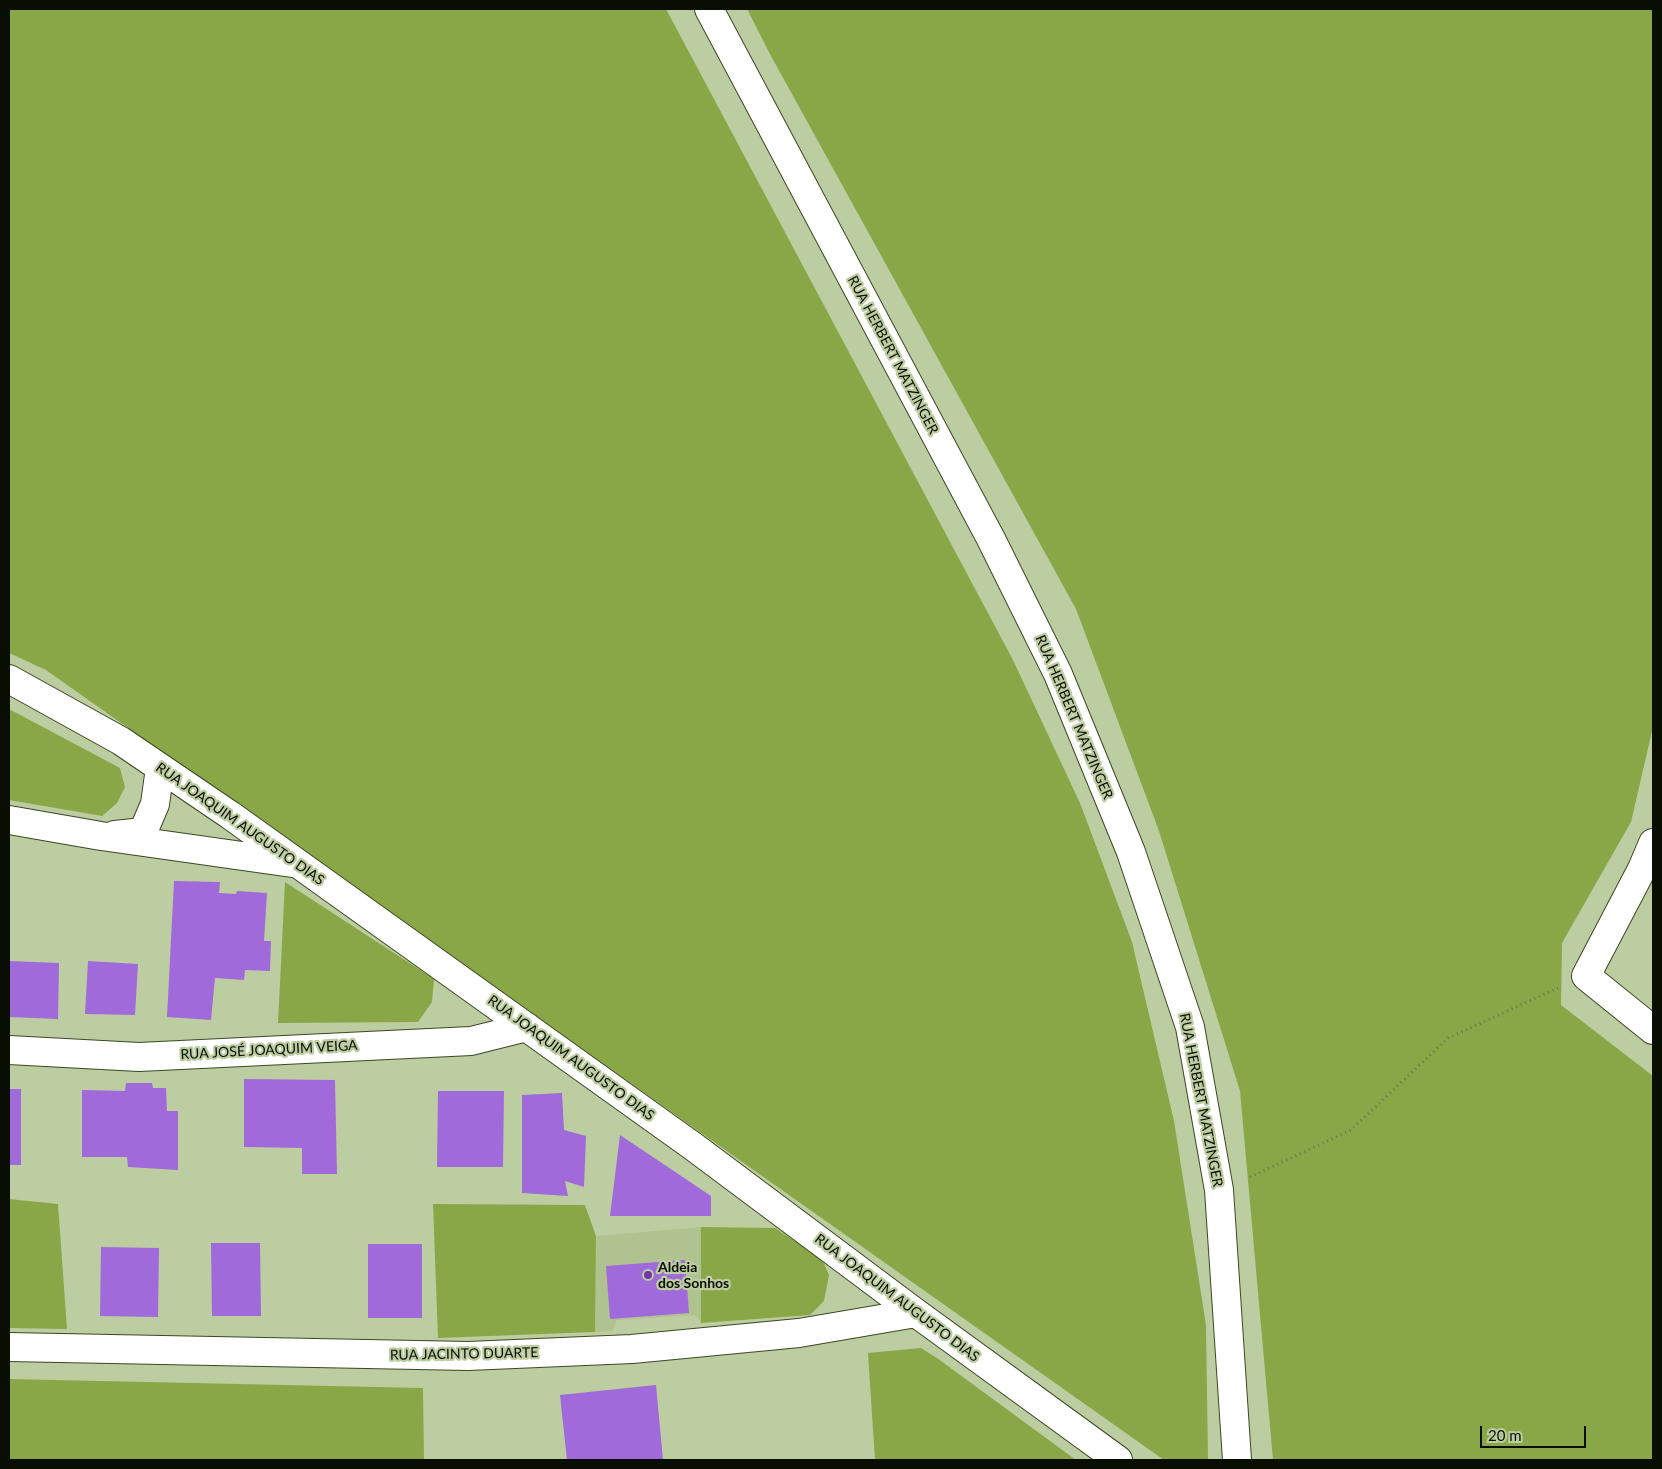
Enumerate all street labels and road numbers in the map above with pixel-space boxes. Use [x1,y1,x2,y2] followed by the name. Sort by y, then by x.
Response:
[844,273,942,437] street label: RUA HERBERT MATZINGER
[1032,632,1116,802] street label: RUA HERBERT MATZINGER
[153,759,327,889] street label: RUA JOAQUIM AUGUSTO DIAS
[484,992,658,1124] street label: RUA JOAQUIM AUGUSTO DIAS
[1176,1012,1226,1188] street label: RUA HERBERT MATZINGER
[180,1037,358,1063] street label: RUA JOSÉ JOAQUIM VEIGA
[811,1231,983,1365] street label: RUA JOAQUIM AUGUSTO DIAS
[390,1344,538,1364] street label: RUA JACINTO DUARTE

